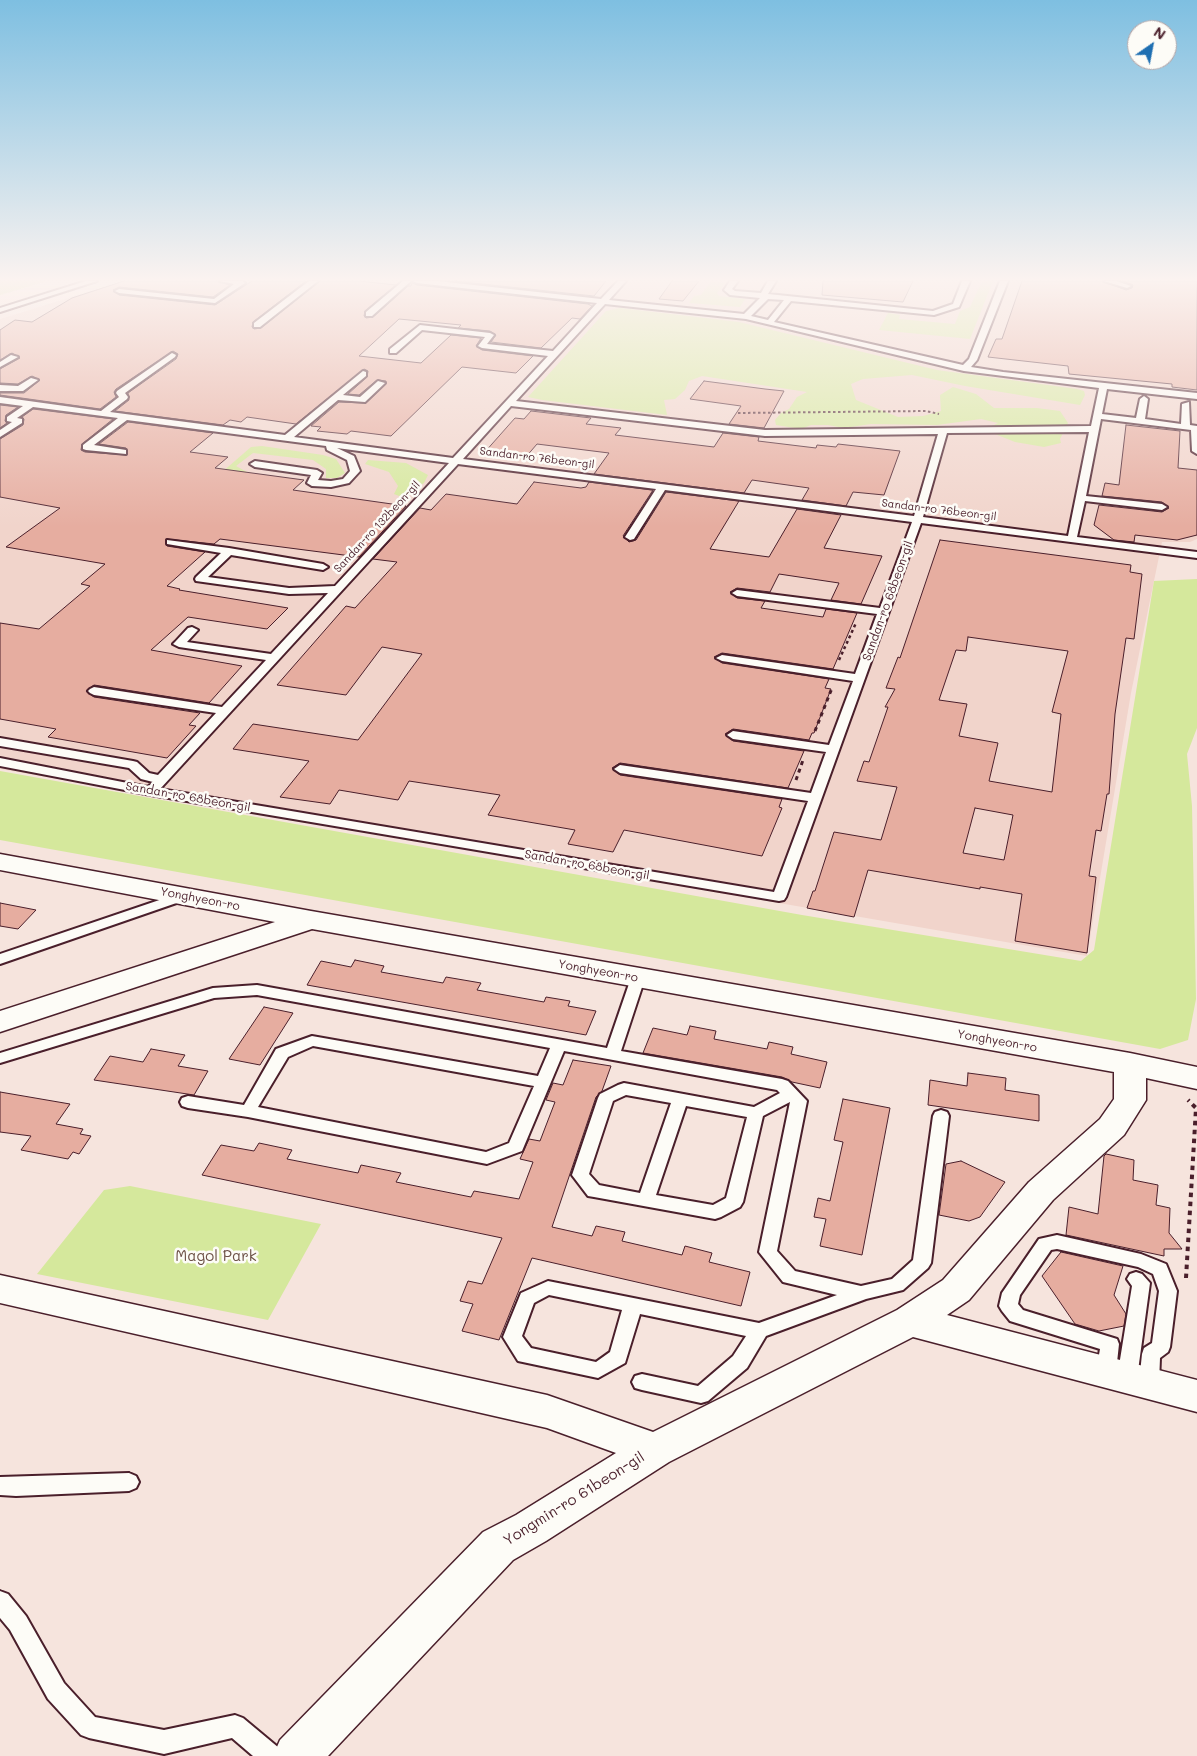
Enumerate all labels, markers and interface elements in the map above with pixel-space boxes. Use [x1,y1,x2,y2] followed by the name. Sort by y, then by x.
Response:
[1127,20,1177,70] north arrow
[1150,22,1170,44] text: N
[479,444,595,472] street label: Sandan-ro 76beon-gil
[331,478,423,576] street label: Sandan-ro 132beon-gil
[881,496,997,524] street label: Sandan-ro 76beon-gil
[860,539,916,663] street label: Sandan-ro 68beon-gil
[124,779,252,815] street label: Sandan-ro 68beon-gil
[523,847,651,883] street label: Sandan-ro 68beon-gil
[159,884,241,914] street label: Yonghyeon-ro
[557,957,639,985] street label: Yonghyeon-ro
[956,1027,1038,1055] street label: Yonghyeon-ro
[175,1247,257,1265] park label: Magol Park
[500,1448,648,1550] street label: Yongmin-ro 61beon-gil

